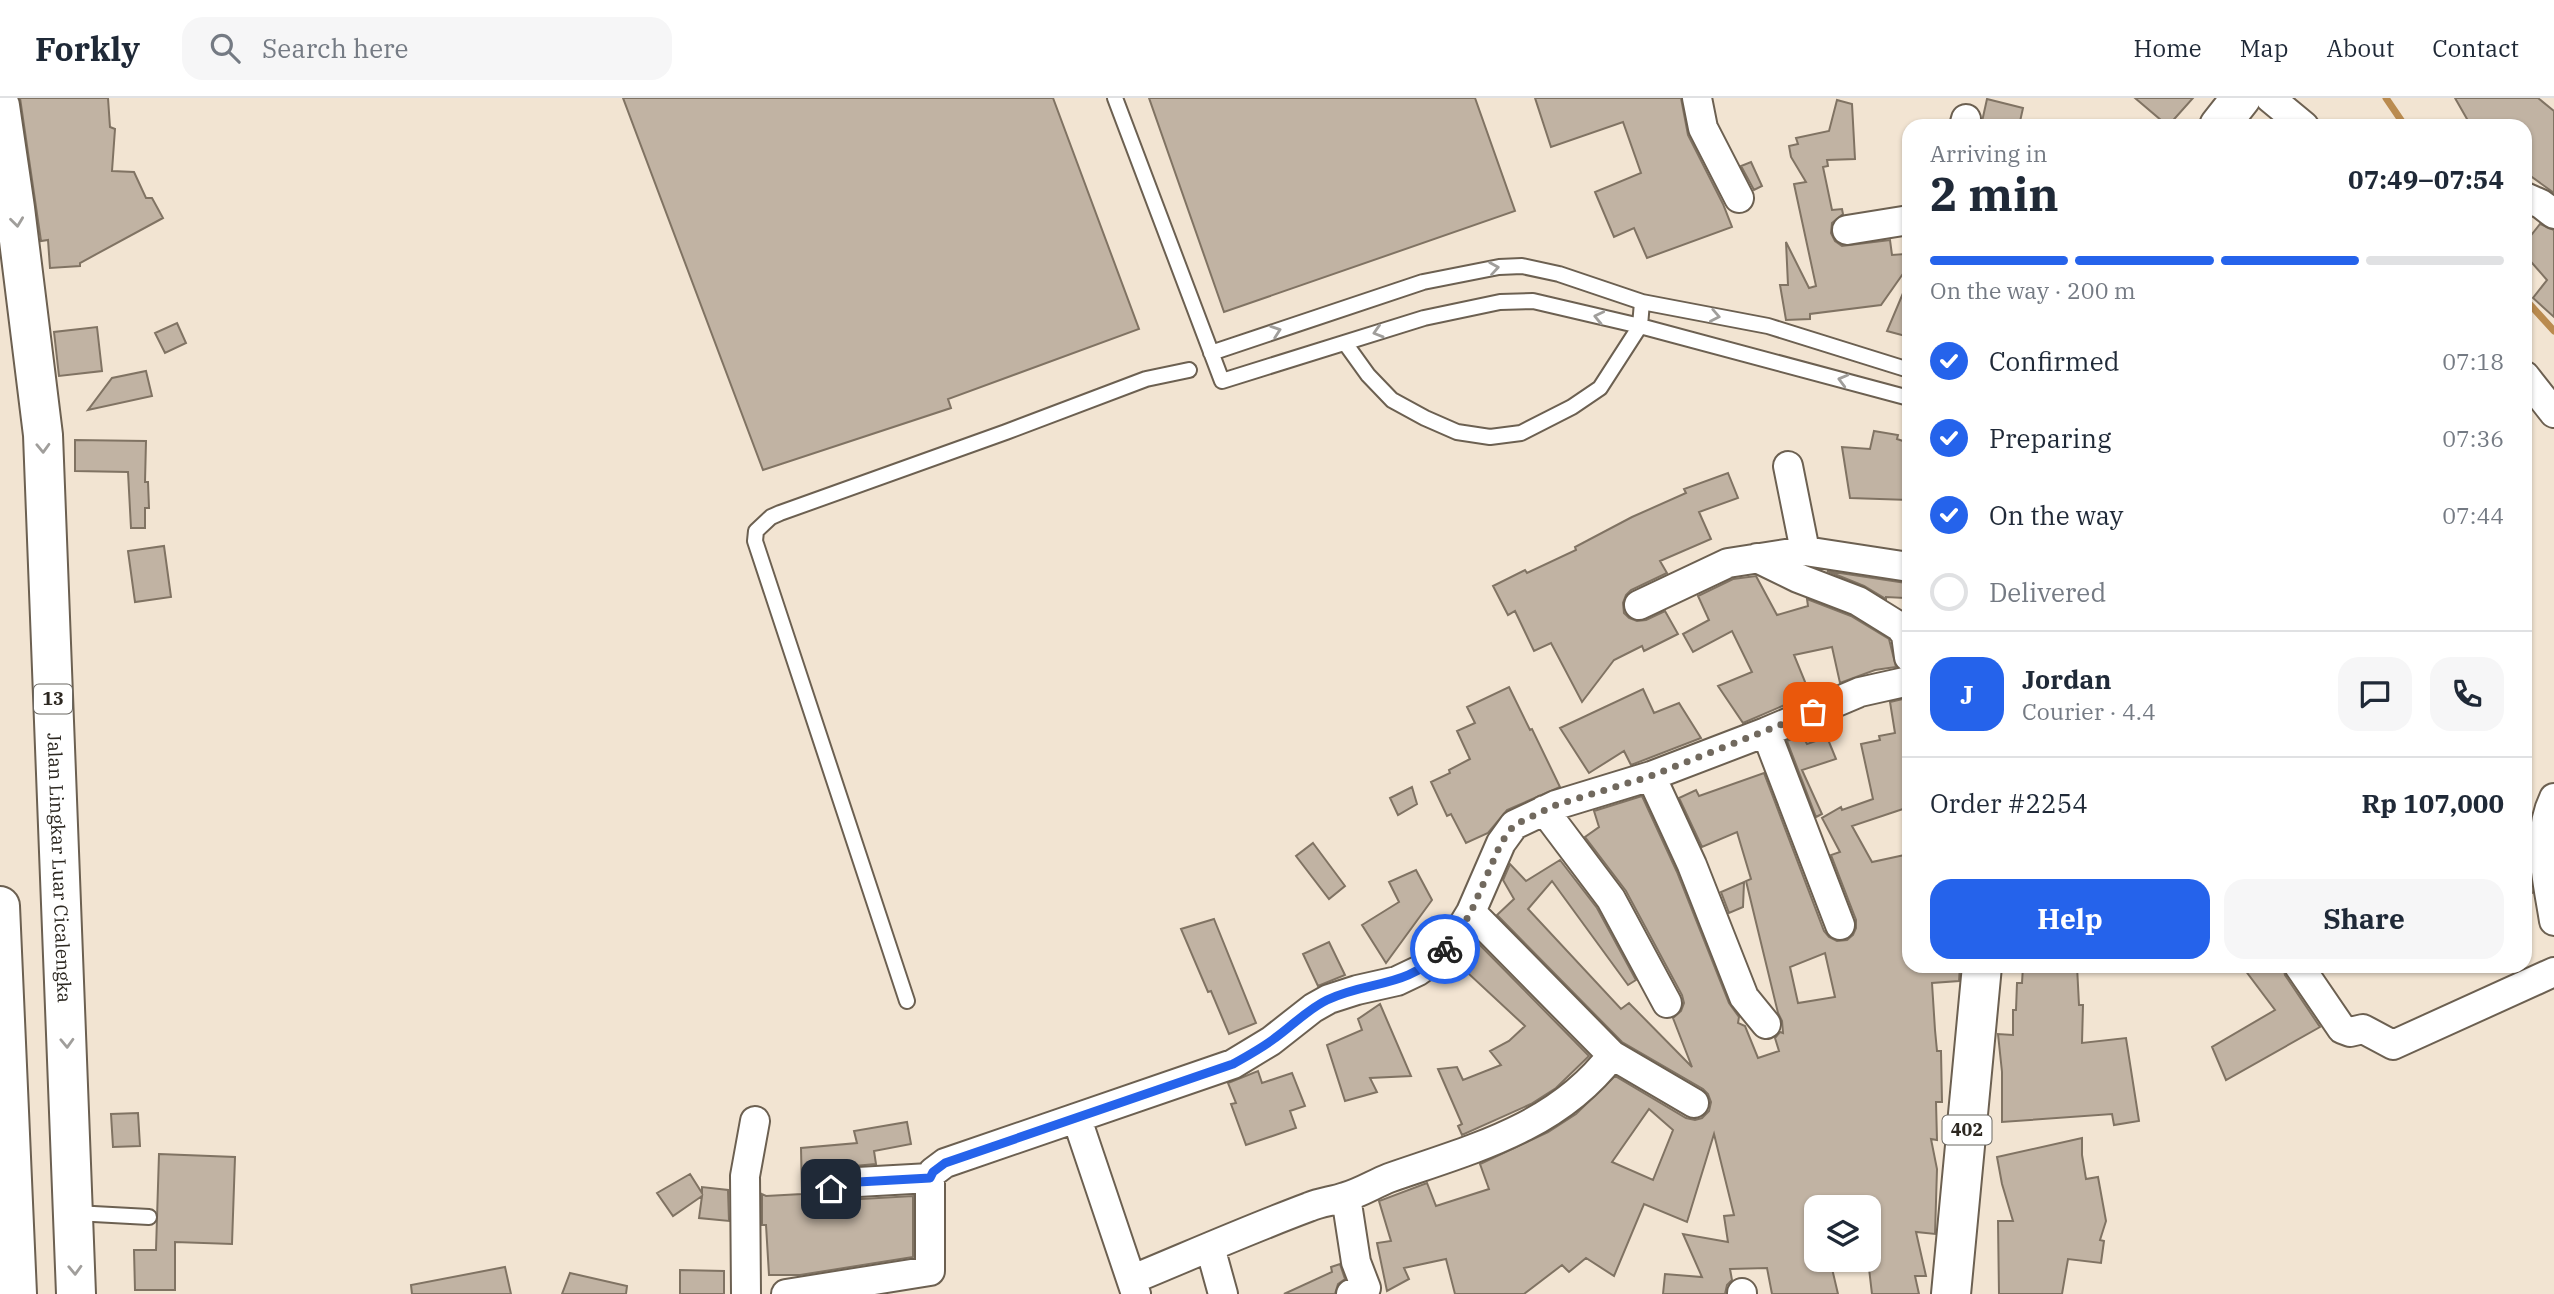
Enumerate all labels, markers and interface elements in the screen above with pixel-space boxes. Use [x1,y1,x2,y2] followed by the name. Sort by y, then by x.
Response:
[182,17,672,80] search box
[35,27,140,70] text: Forkly
[206,29,244,67] icon: search
[262,31,409,65] text: Search here
[2134,32,2202,64] text: Home
[2240,32,2288,64] text: Map
[2326,32,2394,64] text: About
[2432,32,2519,64] text: Contact
[1930,138,2047,168] text: Arriving in
[2348,162,2504,196] text: 07:49–07:54
[1930,164,2059,224] text: 2 min
[10,217,25,228] one-way arrow
[1488,261,1500,276] one-way arrow
[1930,275,2136,305] text: On the way · 200 m
[1709,307,1721,322] one-way arrow
[1593,310,1605,325] one-way arrow
[1372,324,1384,339] one-way arrow
[1270,325,1282,339] one-way arrow
[1930,342,1968,380] icon: check
[1989,344,2120,378] text: Confirmed
[2442,346,2504,376] text: 07:18
[1838,373,1850,388] one-way arrow
[1930,419,1968,457] icon: check
[1989,421,2111,455] text: Preparing
[2442,423,2504,453] text: 07:36
[36,443,51,454] one-way arrow
[1930,496,1968,534] icon: check
[1989,498,2123,532] text: On the way
[2442,500,2504,530] text: 07:44
[1989,575,2106,609] text: Delivered
[2338,657,2412,731] button: chat
[2430,657,2504,731] button: phone
[2022,662,2112,696] text: Jordan
[1960,677,1974,711] text: J
[1783,682,1843,742] pin
[34,684,72,714] road number: 13
[1794,693,1832,731] icon: bag
[2022,696,2156,726] text: Courier · 4.4
[42,732,77,1003] street label: Jalan Lingkar Luar Cicalengka
[1930,786,2088,820] text: Order #2254
[2361,786,2504,820] text: Rp 107,000
[1930,879,2210,959] button: Help
[2224,879,2504,959] button: Share
[1410,914,1480,984] courier
[1426,930,1464,968] icon: bike
[60,1038,75,1049] one-way arrow
[1942,1115,1992,1144] road number: 402
[801,1159,861,1219] pin
[812,1170,850,1208] icon: home
[1804,1195,1881,1272] map controls
[1804,1195,1881,1272] button: layers
[68,1265,83,1276] one-way arrow

